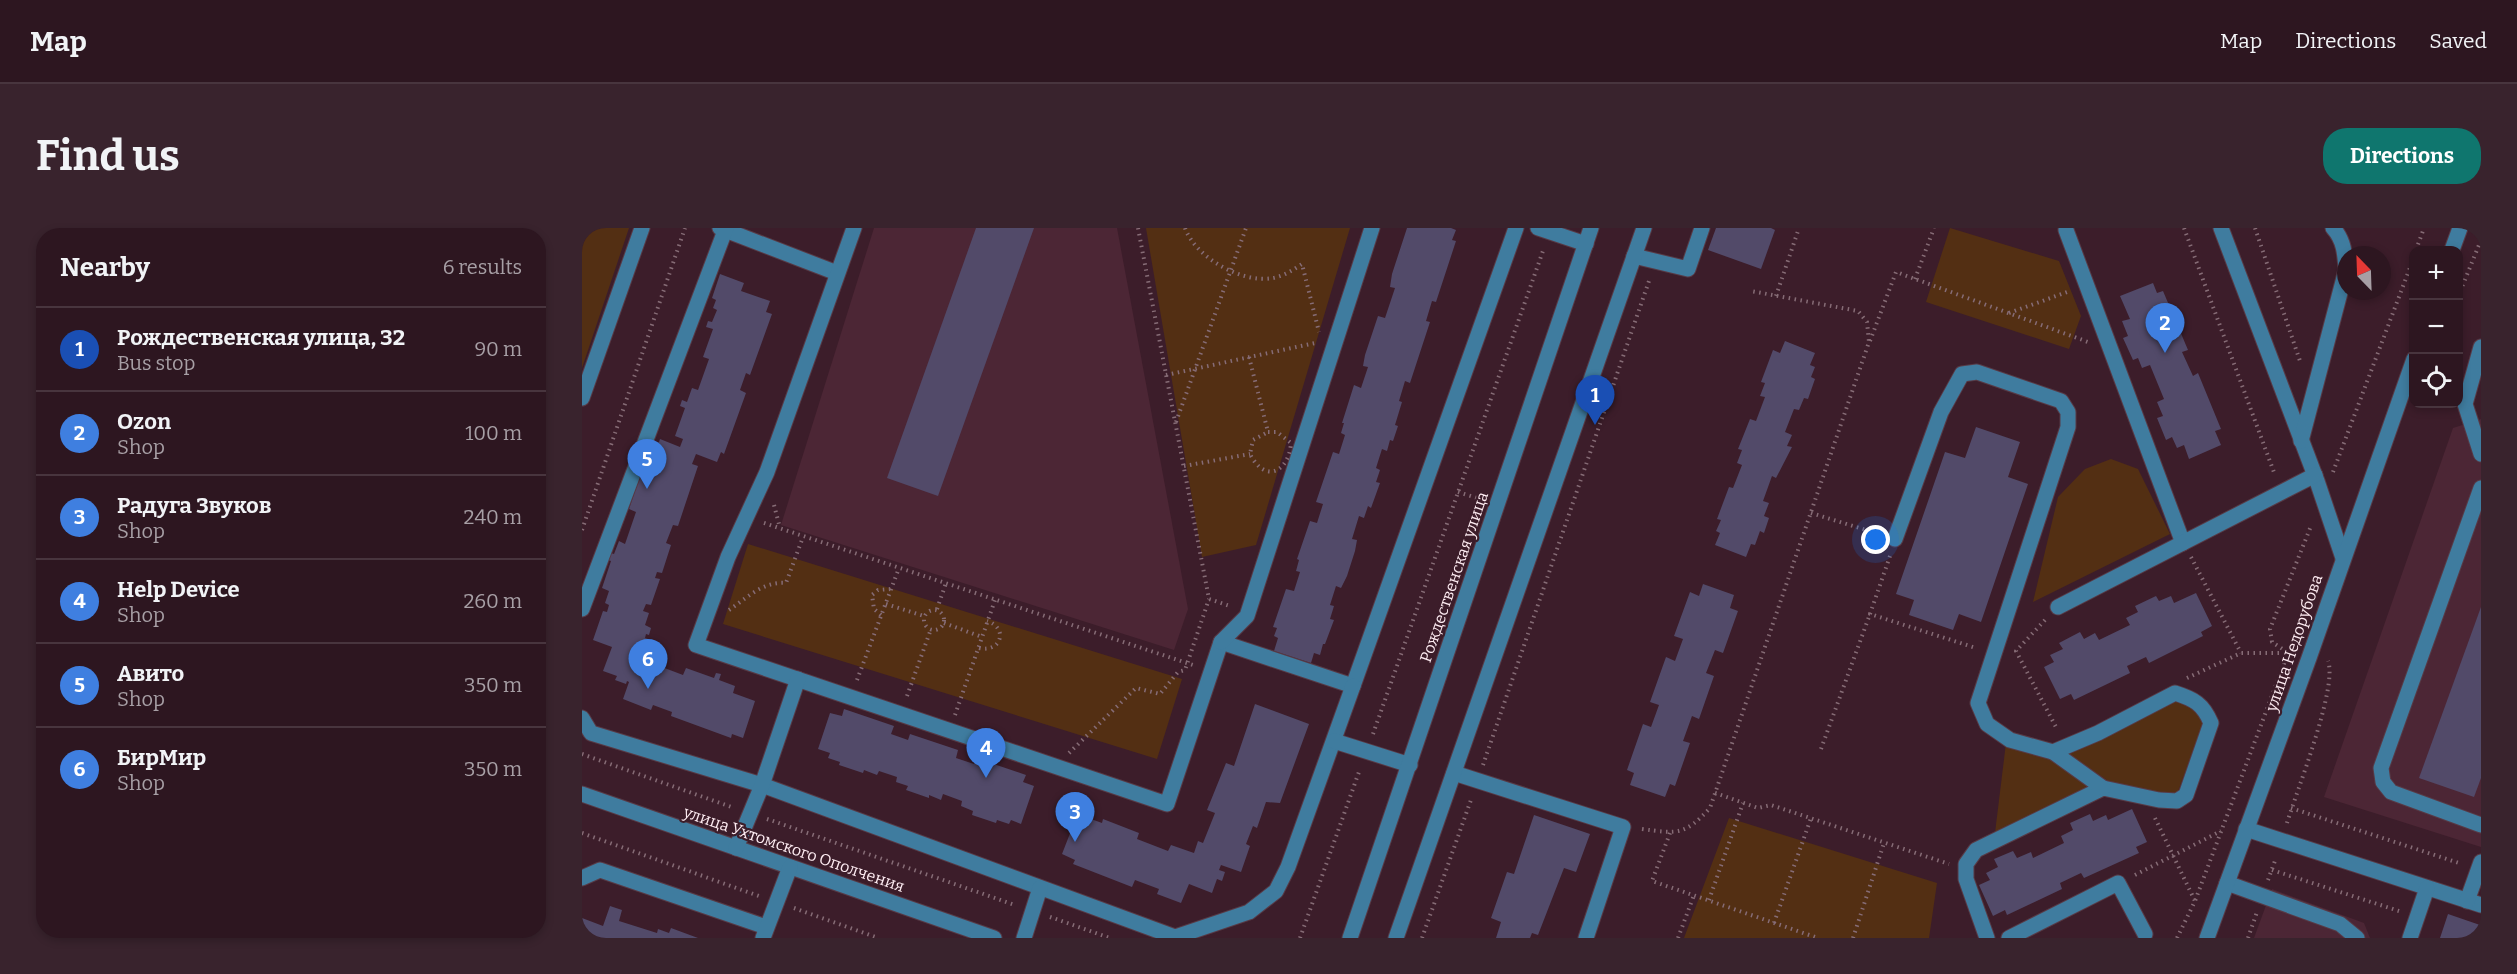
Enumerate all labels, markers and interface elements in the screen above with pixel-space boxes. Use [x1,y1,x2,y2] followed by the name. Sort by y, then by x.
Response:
[30,25,87,58] text: Map
[2220,28,2262,54] text: Map
[2295,28,2396,54] text: Directions
[2429,28,2487,54] text: Saved
[2323,128,2481,184] button: Directions
[36,131,180,181] text: Find us
[2337,246,2391,300] north arrow
[2409,246,2463,408] map controls
[2409,246,2463,300] button: +
[60,252,150,283] text: Nearby
[443,255,522,279] text: 6 results
[2409,300,2463,354] button: −
[2146,304,2184,353] pin: 2
[117,324,405,351] text: Рождественская улица, 32
[75,337,84,361] text: 1
[474,337,522,361] text: 90 m
[117,351,195,375] text: Bus stop
[2409,354,2463,408] button: locate
[1576,376,1614,425] pin: 1
[117,408,171,435] text: Ozon
[74,421,85,445] text: 2
[465,421,522,445] text: 100 m
[117,435,165,459] text: Shop
[628,440,666,489] pin: 5
[1416,489,1492,665] street label: Рождественская улица
[117,492,272,519] text: Радуга Звуков
[74,505,85,529] text: 3
[464,505,522,529] text: 240 m
[117,519,165,543] text: Shop
[1861,525,1890,554] your location
[2261,572,2326,715] street label: улица Недорубова
[117,576,240,603] text: Help Device
[73,589,86,613] text: 4
[463,589,522,613] text: 260 m
[117,603,165,627] text: Shop
[628,640,668,689] pin: 6
[117,660,184,687] text: Авито
[74,673,85,697] text: 5
[464,673,522,697] text: 350 m
[117,687,165,711] text: Shop
[966,728,1006,778] pin: 4
[117,744,206,771] text: БирМир
[74,757,85,781] text: 6
[464,757,522,781] text: 350 m
[117,771,165,795] text: Shop
[1056,792,1094,842] pin: 3
[680,802,907,896] street label: улица Ухтомского Ополчения

